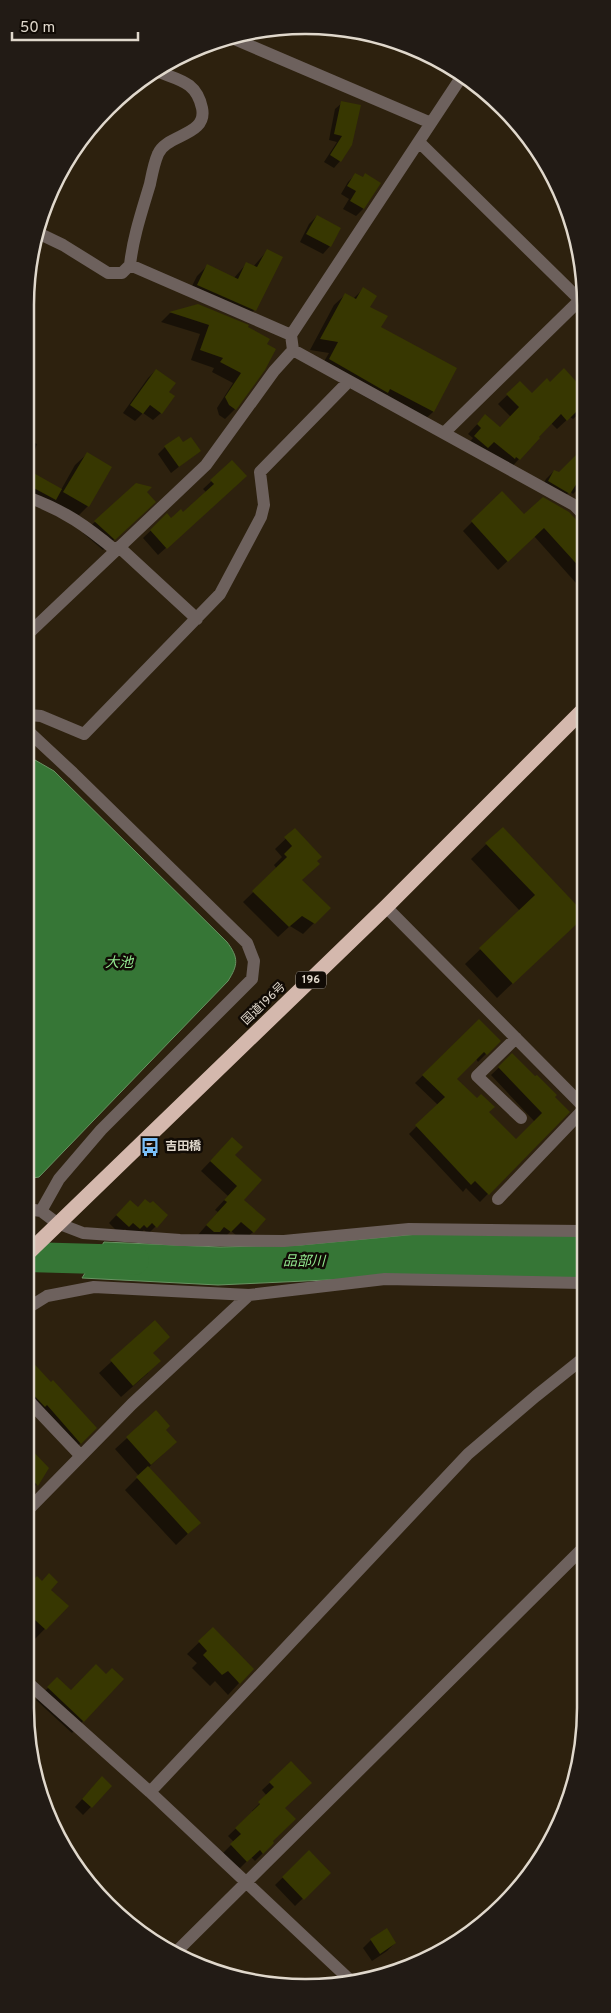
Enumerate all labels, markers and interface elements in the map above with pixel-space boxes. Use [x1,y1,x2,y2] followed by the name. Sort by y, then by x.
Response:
[12,10,139,42] scale bar
[20,19,55,38] text: 50 m
[105,955,135,972] water label: 大池
[296,972,326,988] road number: 196
[239,979,289,1029] street label: 国道196号
[139,1136,161,1158] bus stop icon: 吉田橋
[165,1139,202,1155] place label: 吉田橋
[283,1253,327,1271] water label: 品部川

